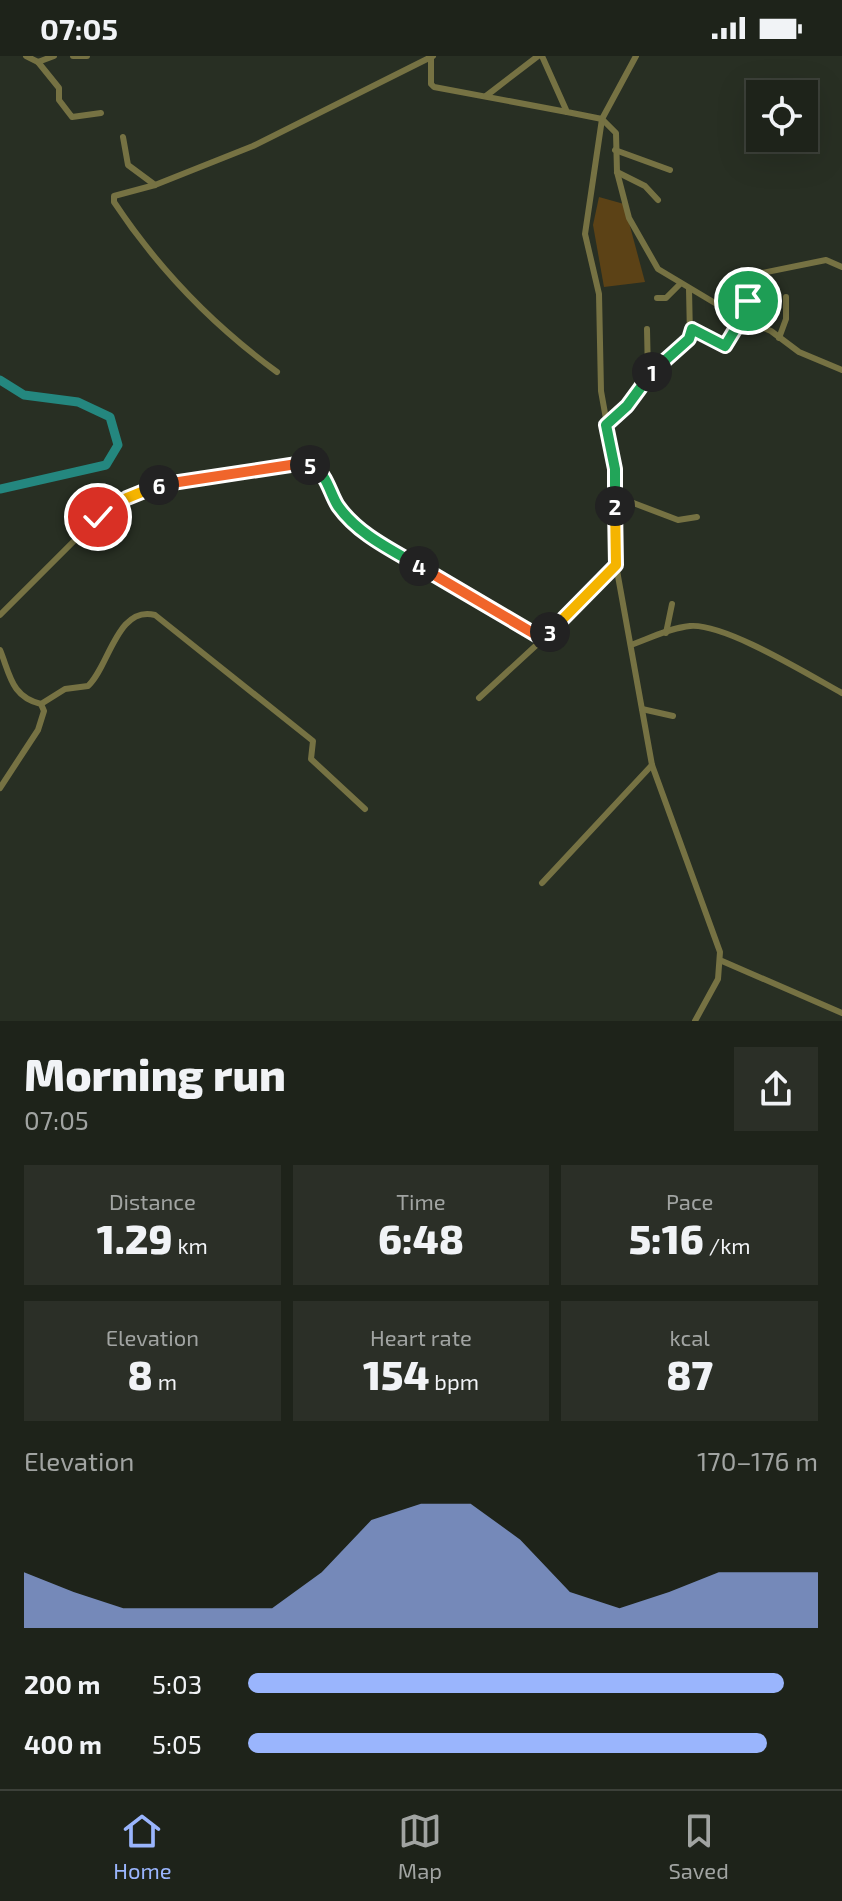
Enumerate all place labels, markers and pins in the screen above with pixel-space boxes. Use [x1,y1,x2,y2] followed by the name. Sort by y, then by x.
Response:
[714,267,782,335] pin
[632,352,672,392] pin: 1
[290,445,330,485] pin: 5
[139,465,179,505] pin: 6
[64,483,132,551] pin
[595,486,635,526] pin: 2
[399,546,439,586] pin: 4
[530,612,570,652] pin: 3

